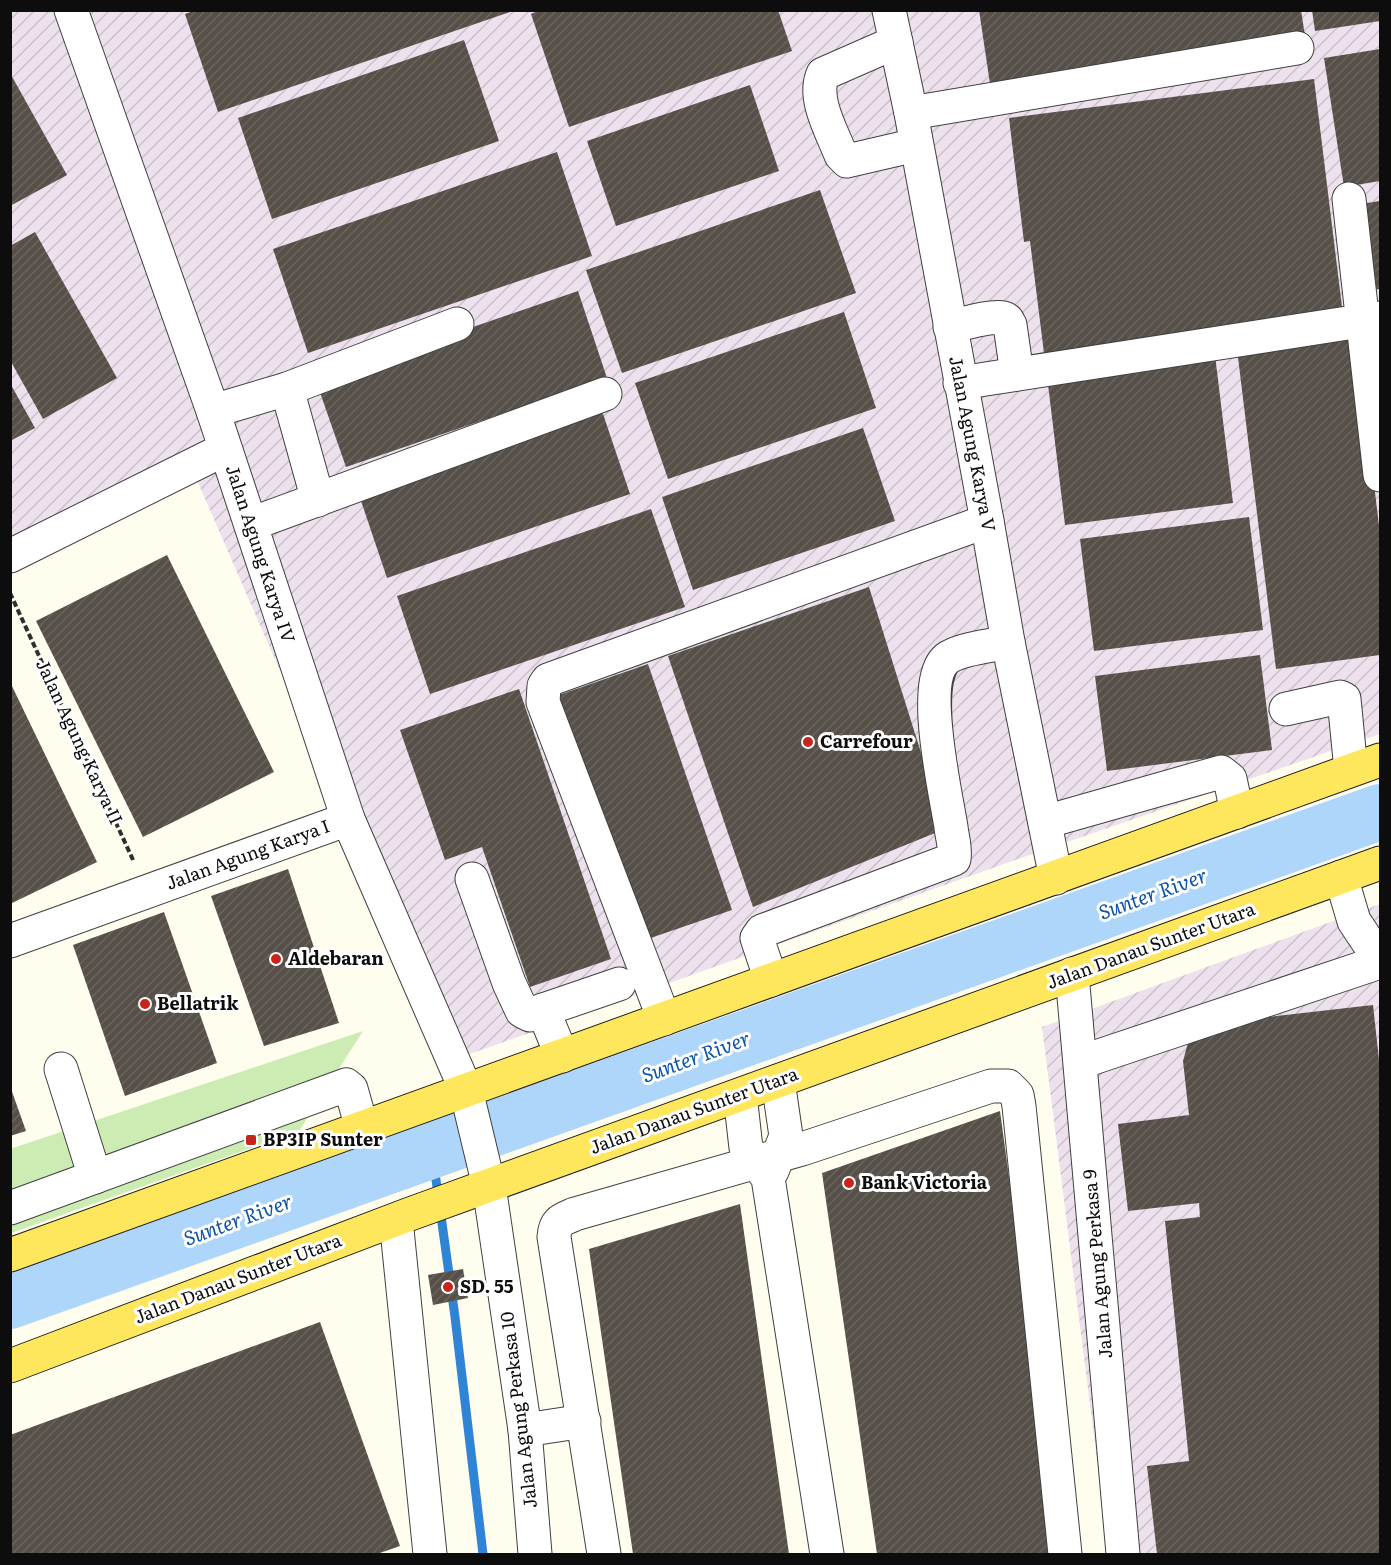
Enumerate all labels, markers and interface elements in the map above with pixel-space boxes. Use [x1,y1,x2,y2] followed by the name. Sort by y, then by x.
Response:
[943,354,1004,534] street label: Jalan Agung Karya V
[220,461,303,646] street label: Jalan Agung Karya IV
[30,654,131,829] street label: Jalan Agung Karya II
[820,727,913,754] place label: Carrefour
[801,735,815,749] marker: Carrefour
[162,811,333,896] street label: Jalan Agung Karya I
[1094,859,1211,926] water label: Sunter River
[1042,894,1259,995] street label: Jalan Danau Sunter Utara
[288,944,384,971] place label: Aldebaran
[269,952,283,966] marker: Aldebaran
[157,989,239,1016] place label: Bellatrik
[138,997,152,1011] marker: Bellatrik
[637,1022,754,1089] water label: Sunter River
[585,1059,802,1160] street label: Jalan Danau Sunter Utara
[263,1125,383,1152] place label: BP3IP Sunter
[244,1133,258,1147] marker: BP3IP Sunter
[861,1168,988,1195] place label: Bank Victoria
[1075,1168,1118,1360] street label: Jalan Agung Perkasa 9
[842,1176,856,1190] marker: Bank Victoria
[179,1185,296,1252] water label: Sunter River
[130,1225,345,1330] street label: Jalan Danau Sunter Utara
[460,1272,514,1299] place label: SD. 55
[441,1280,455,1294] marker: SD. 55
[492,1310,543,1510] street label: Jalan Agung Perkasa 10

